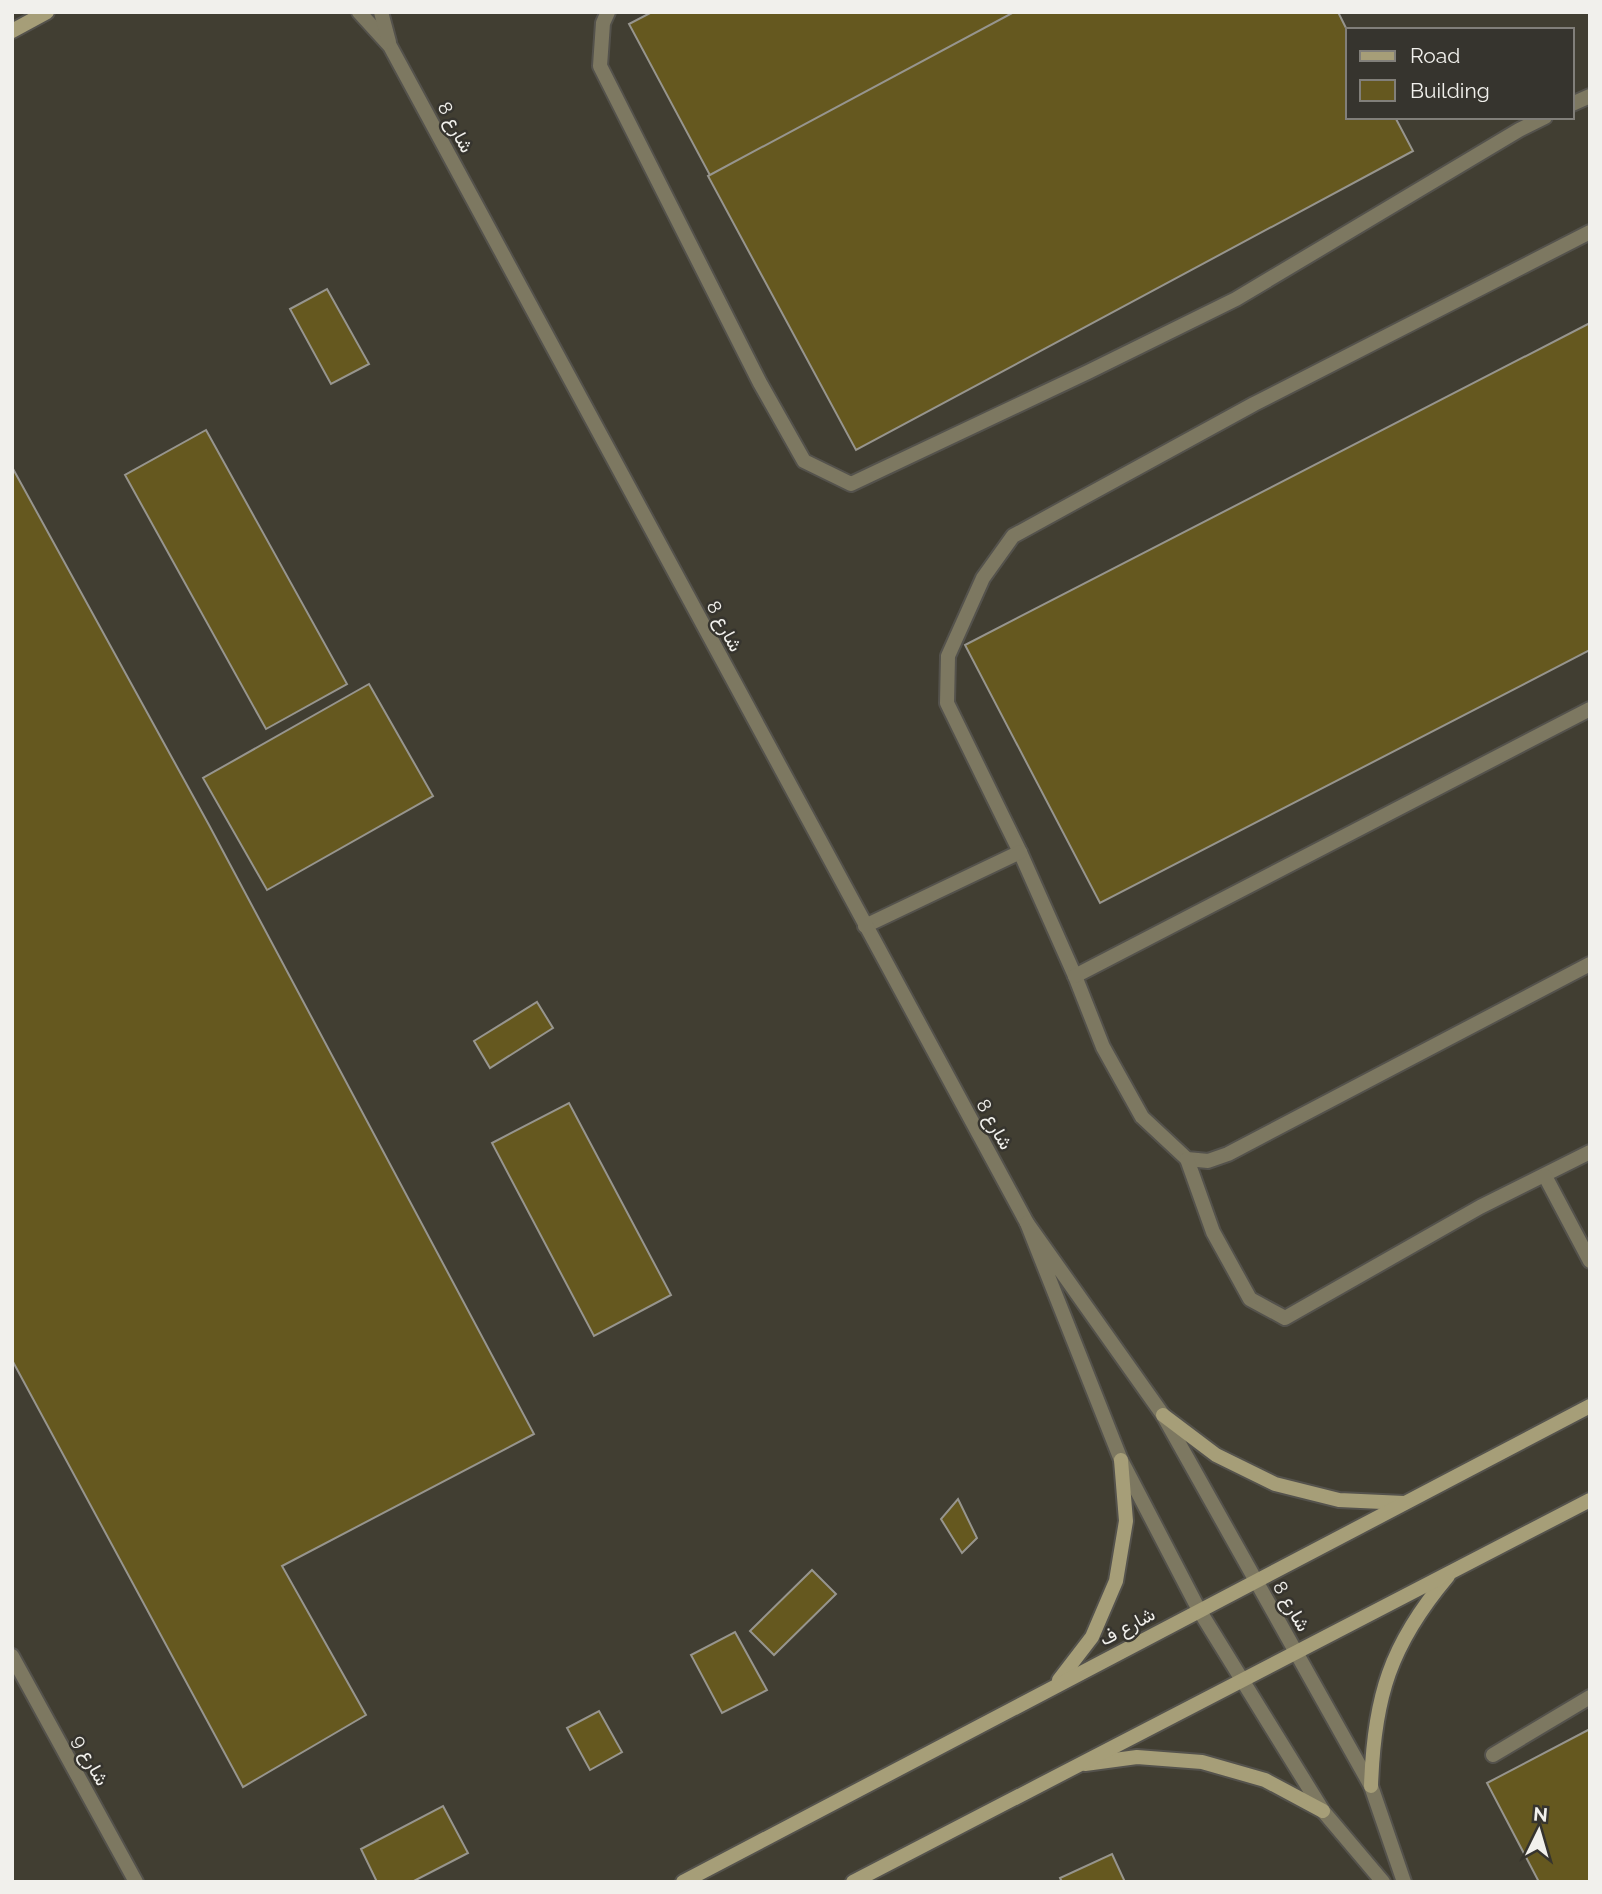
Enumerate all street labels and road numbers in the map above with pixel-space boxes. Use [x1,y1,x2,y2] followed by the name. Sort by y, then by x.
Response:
[432,98,478,157] street label: شارع 8
[701,597,747,656] street label: شارع 8
[970,1095,1018,1154] street label: شارع 8
[1267,1577,1315,1636] street label: شارع 8
[1096,1602,1159,1651] street label: شارع ف
[66,1731,114,1790] street label: شارع 9

